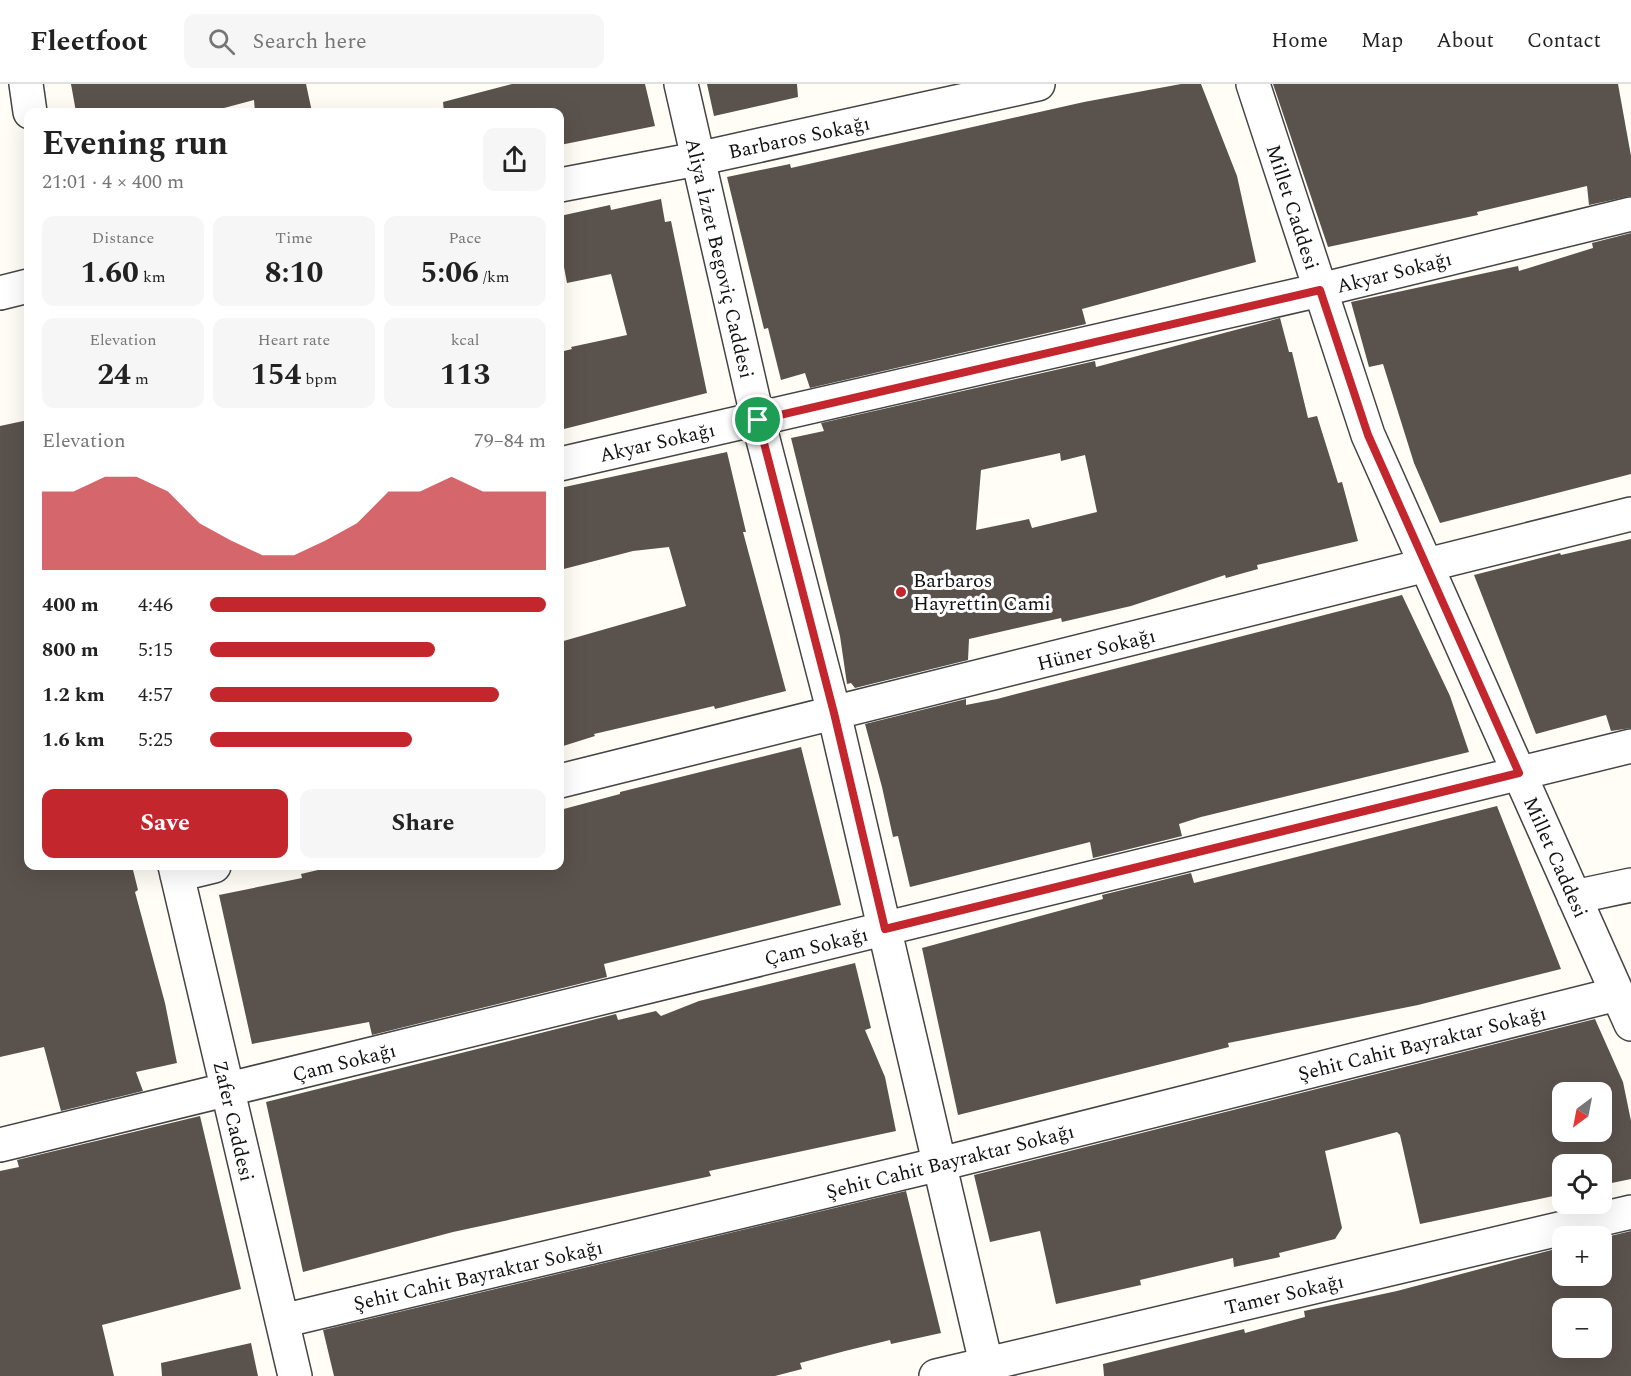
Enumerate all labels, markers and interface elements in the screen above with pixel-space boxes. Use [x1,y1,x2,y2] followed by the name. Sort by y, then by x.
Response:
[184,14,604,68] search box
[30,20,148,63] text: Fleetfoot
[205,25,238,58] icon: search
[253,25,367,58] text: Search here
[1271,25,1328,57] text: Home
[1361,25,1403,57] text: Map
[1436,25,1494,57] text: About
[1527,25,1601,57] text: Contact
[726,108,873,168] street label: Barbaros Sokağı
[42,119,228,169] text: Evening run
[483,128,546,191] button: share
[677,135,761,382] street label: Aliya İzzet Begoviç Caddesi
[1258,141,1326,274] street label: Millet Caddesi
[42,167,184,197] text: 21:01 · 4 × 400 m
[92,226,154,250] text: Distance
[275,226,313,250] text: Time
[448,226,482,250] text: Pace
[1333,244,1455,302] street label: Akyar Sokağı
[80,250,139,296] text: 1.60
[265,250,323,296] text: 8:10
[420,250,479,296] text: 5:06
[139,265,166,289] text: km
[479,265,510,289] text: /km
[89,328,157,352] text: Elevation
[258,328,330,352] text: Heart rate
[451,328,479,352] text: kcal
[97,352,131,398] text: 24
[251,352,301,398] text: 154
[440,352,490,398] text: 113
[131,367,149,391] text: m
[301,367,337,391] text: bpm
[732,394,783,445] pin
[741,403,774,436] icon: arrive
[596,415,718,471] street label: Akyar Sokağı
[42,426,126,456] text: Elevation
[474,426,546,456] text: 79–84 m
[913,566,1051,619] place label: Barbaros Hayrettin Cami
[894,585,908,599] marker: Barbaros Hayrettin Cami
[42,590,99,620] text: 400 m
[138,590,173,620] text: 4:46
[1034,621,1159,679] street label: Hüner Sokağı
[42,635,99,665] text: 800 m
[138,635,173,665] text: 5:15
[42,680,105,710] text: 1.2 km
[138,680,173,710] text: 4:57
[42,725,105,755] text: 1.6 km
[138,725,173,755] text: 5:25
[42,789,288,858] button: Save
[300,789,546,858] button: Share
[1515,792,1595,923] street label: Millet Caddesi
[761,920,871,974] street label: Çam Sokağı
[1295,999,1550,1089] street label: Şehit Cahit Bayraktar Sokağı
[289,1036,399,1090] street label: Çam Sokağı
[205,1058,261,1185] street label: Zafer Caddesi
[1552,1082,1612,1142] north arrow
[1552,1082,1612,1358] map controls
[823,1117,1078,1207] street label: Şehit Cahit Bayraktar Sokağı
[1552,1154,1612,1214] button: locate
[1552,1226,1612,1286] button: +
[351,1233,606,1319] street label: Şehit Cahit Bayraktar Sokağı
[1221,1267,1347,1323] street label: Tamer Sokağı
[1552,1298,1612,1358] button: −

